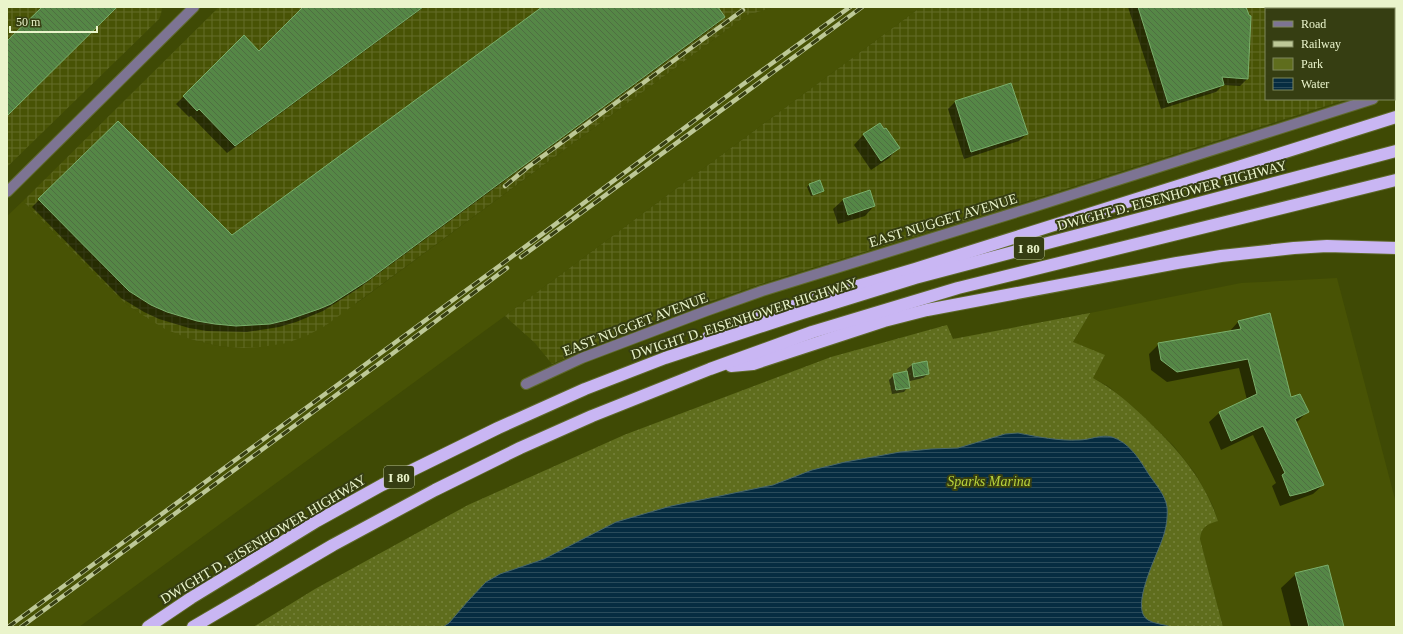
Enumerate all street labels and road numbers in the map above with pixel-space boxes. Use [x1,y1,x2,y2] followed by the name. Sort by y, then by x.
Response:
[1056,158,1289,233] street label: DWIGHT D. EISENHOWER HIGHWAY
[867,191,1019,250] street label: EAST NUGGET AVENUE
[1014,237,1044,259] road number: I 80
[629,275,859,362] street label: DWIGHT D. EISENHOWER HIGHWAY
[561,290,710,359] street label: EAST NUGGET AVENUE
[384,466,414,488] road number: I 80
[158,472,369,607] street label: DWIGHT D. EISENHOWER HIGHWAY

